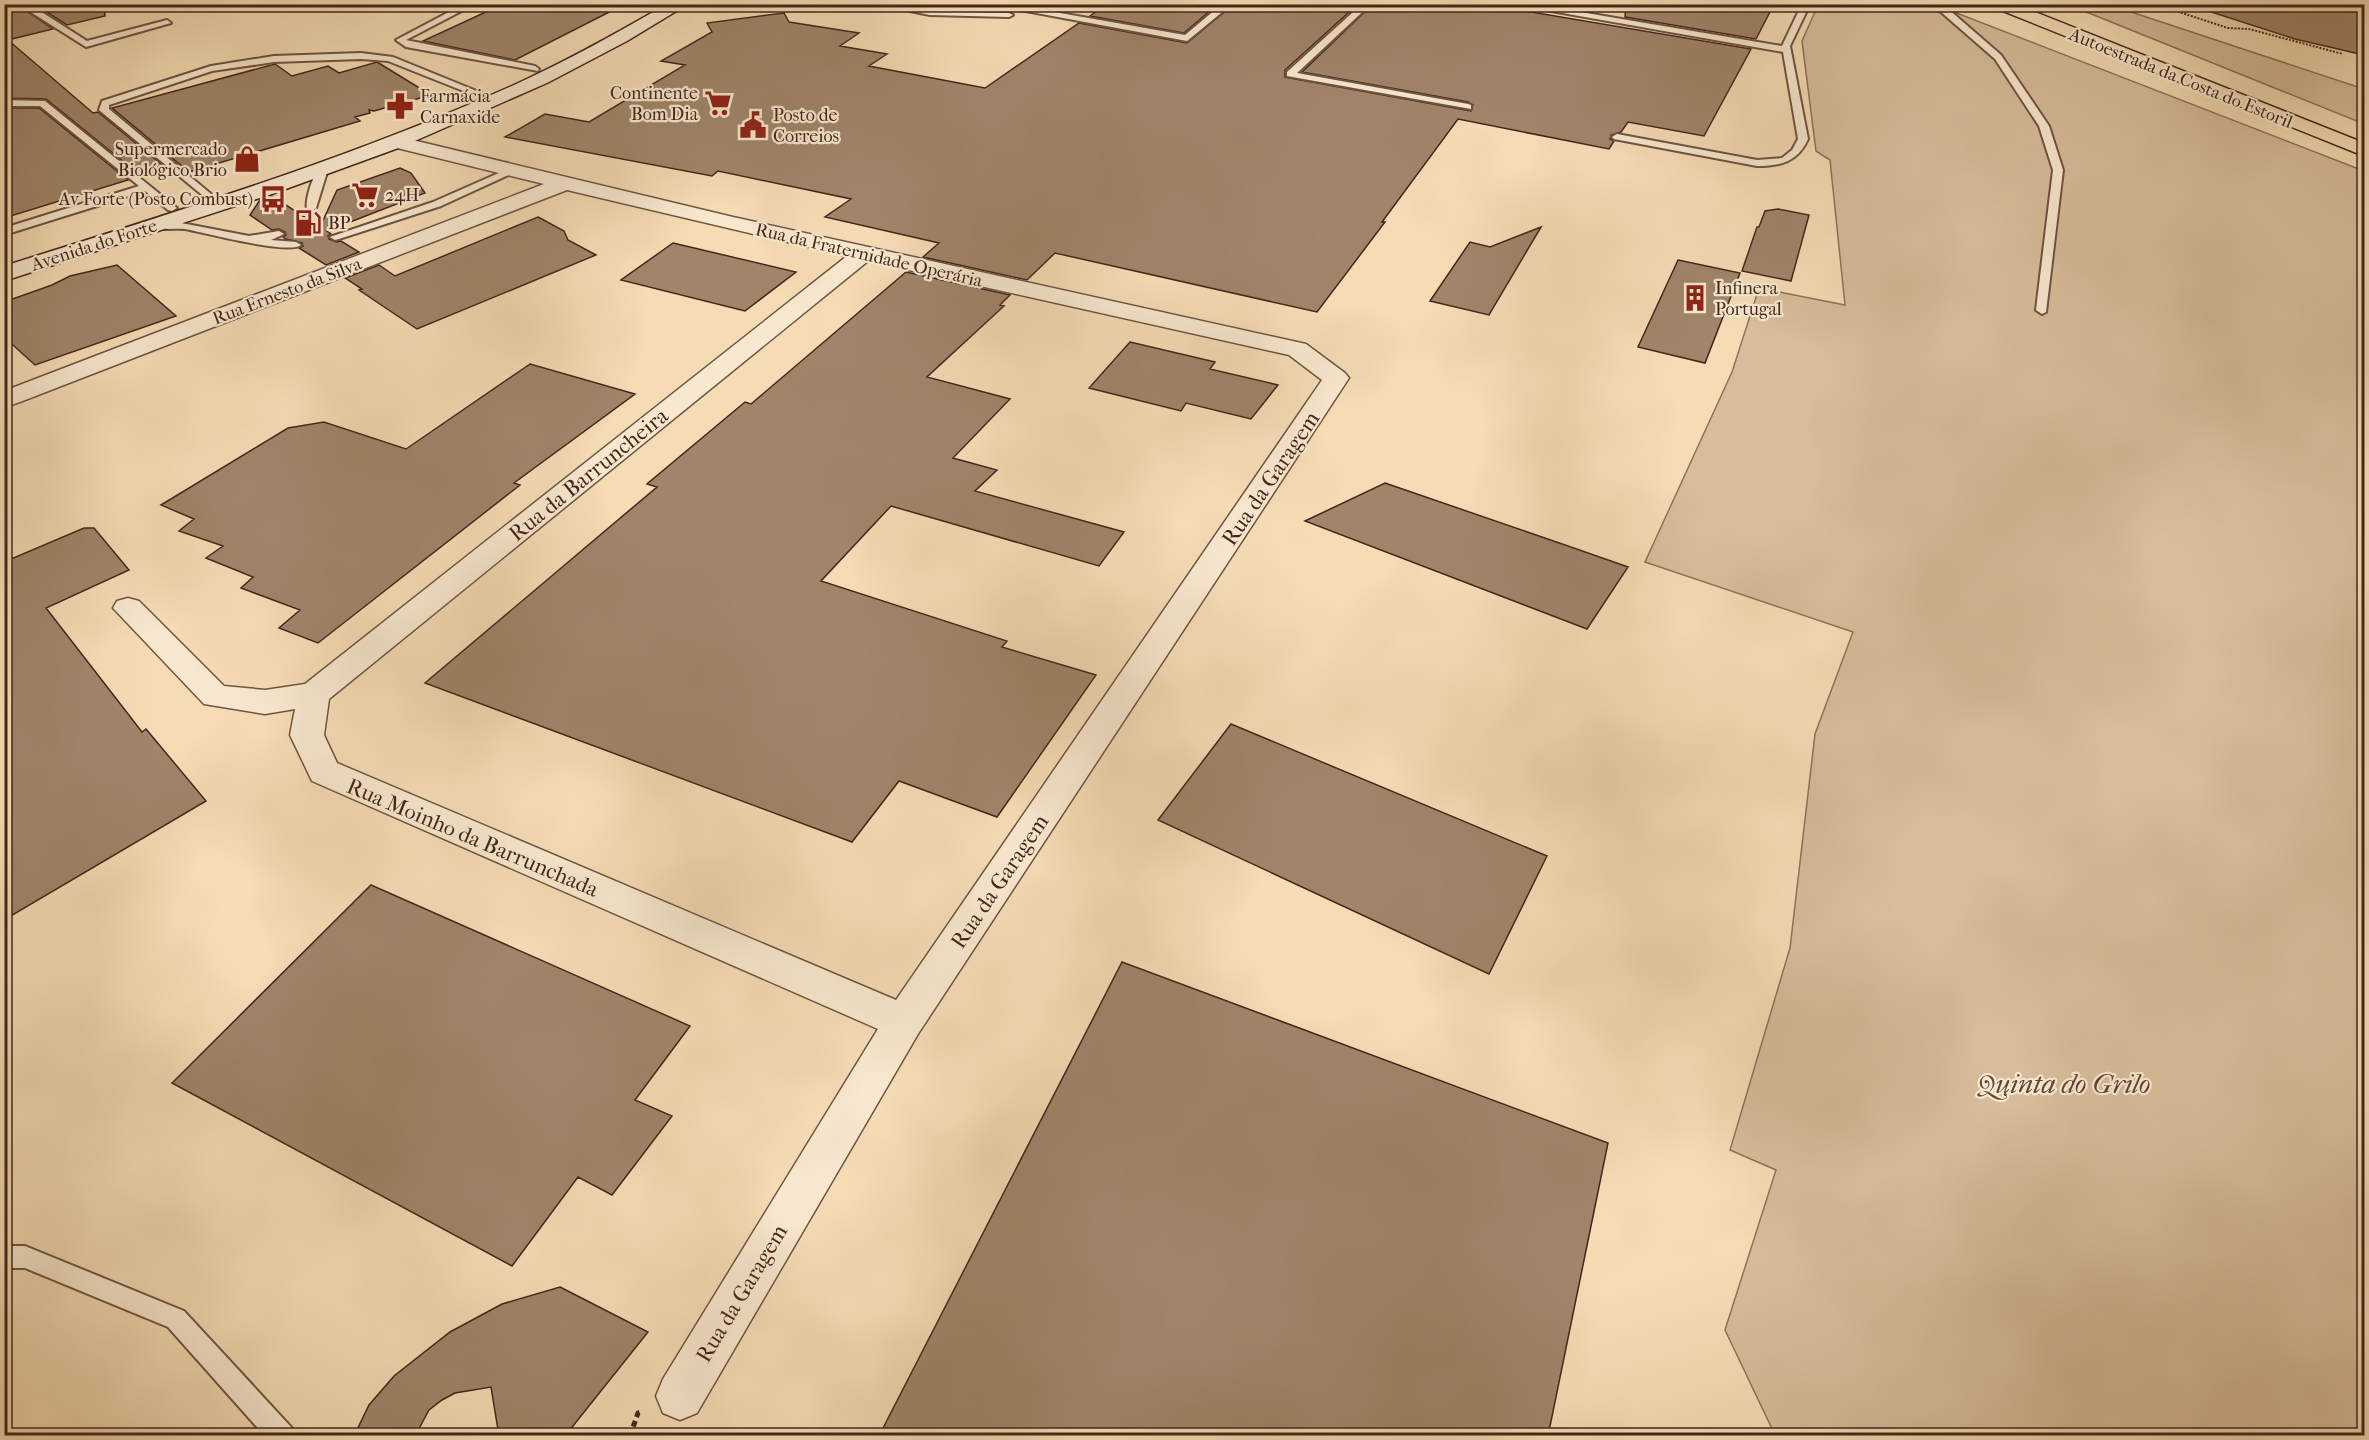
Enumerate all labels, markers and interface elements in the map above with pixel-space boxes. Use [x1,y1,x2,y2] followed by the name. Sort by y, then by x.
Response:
[2065,24,2296,133] street label: Autoestrada da Costa do Estoril
[610,83,699,125] place label: Continente Bom Dia
[420,86,500,128] place label: Farmácia Carnaxide
[703,88,733,118] supermarket icon: Continente Bom Dia
[385,91,415,121] pharmacy icon: Farmácia Carnaxide
[773,105,840,147] place label: Posto de Correios
[738,110,768,140] public building icon: Posto de Correios
[115,139,227,181] place label: Supermercado Biológico Brio
[232,144,262,174] shop icon: Supermercado Biológico Brio
[350,180,380,210] supermarket icon: 24H
[258,184,288,214] bus stop icon: Av Forte (Posto Combust)
[385,185,419,206] place label: 24H
[58,189,253,210] place label: Av Forte (Posto Combust)
[293,208,323,238] fuel station icon: BP
[328,213,351,234] place label: BP
[28,215,160,276] street label: Avenida do Forte
[753,219,985,292] street label: Rua da Fraternidade Operária
[210,253,365,329] street label: Rua Ernesto da Silva
[1715,278,1782,320] place label: Infinera Portugal
[1680,283,1710,313] building icon: Infinera Portugal
[504,402,674,547] street label: Rua da Barruncheira
[1216,406,1326,551] street label: Rua da Garagem
[343,773,603,903] street label: Rua Moinho da Barrunchada
[945,809,1055,954] street label: Rua da Garagem
[1977,1068,2150,1100] park label: Quinta do Grilo
[691,1219,794,1367] street label: Rua da Garagem

